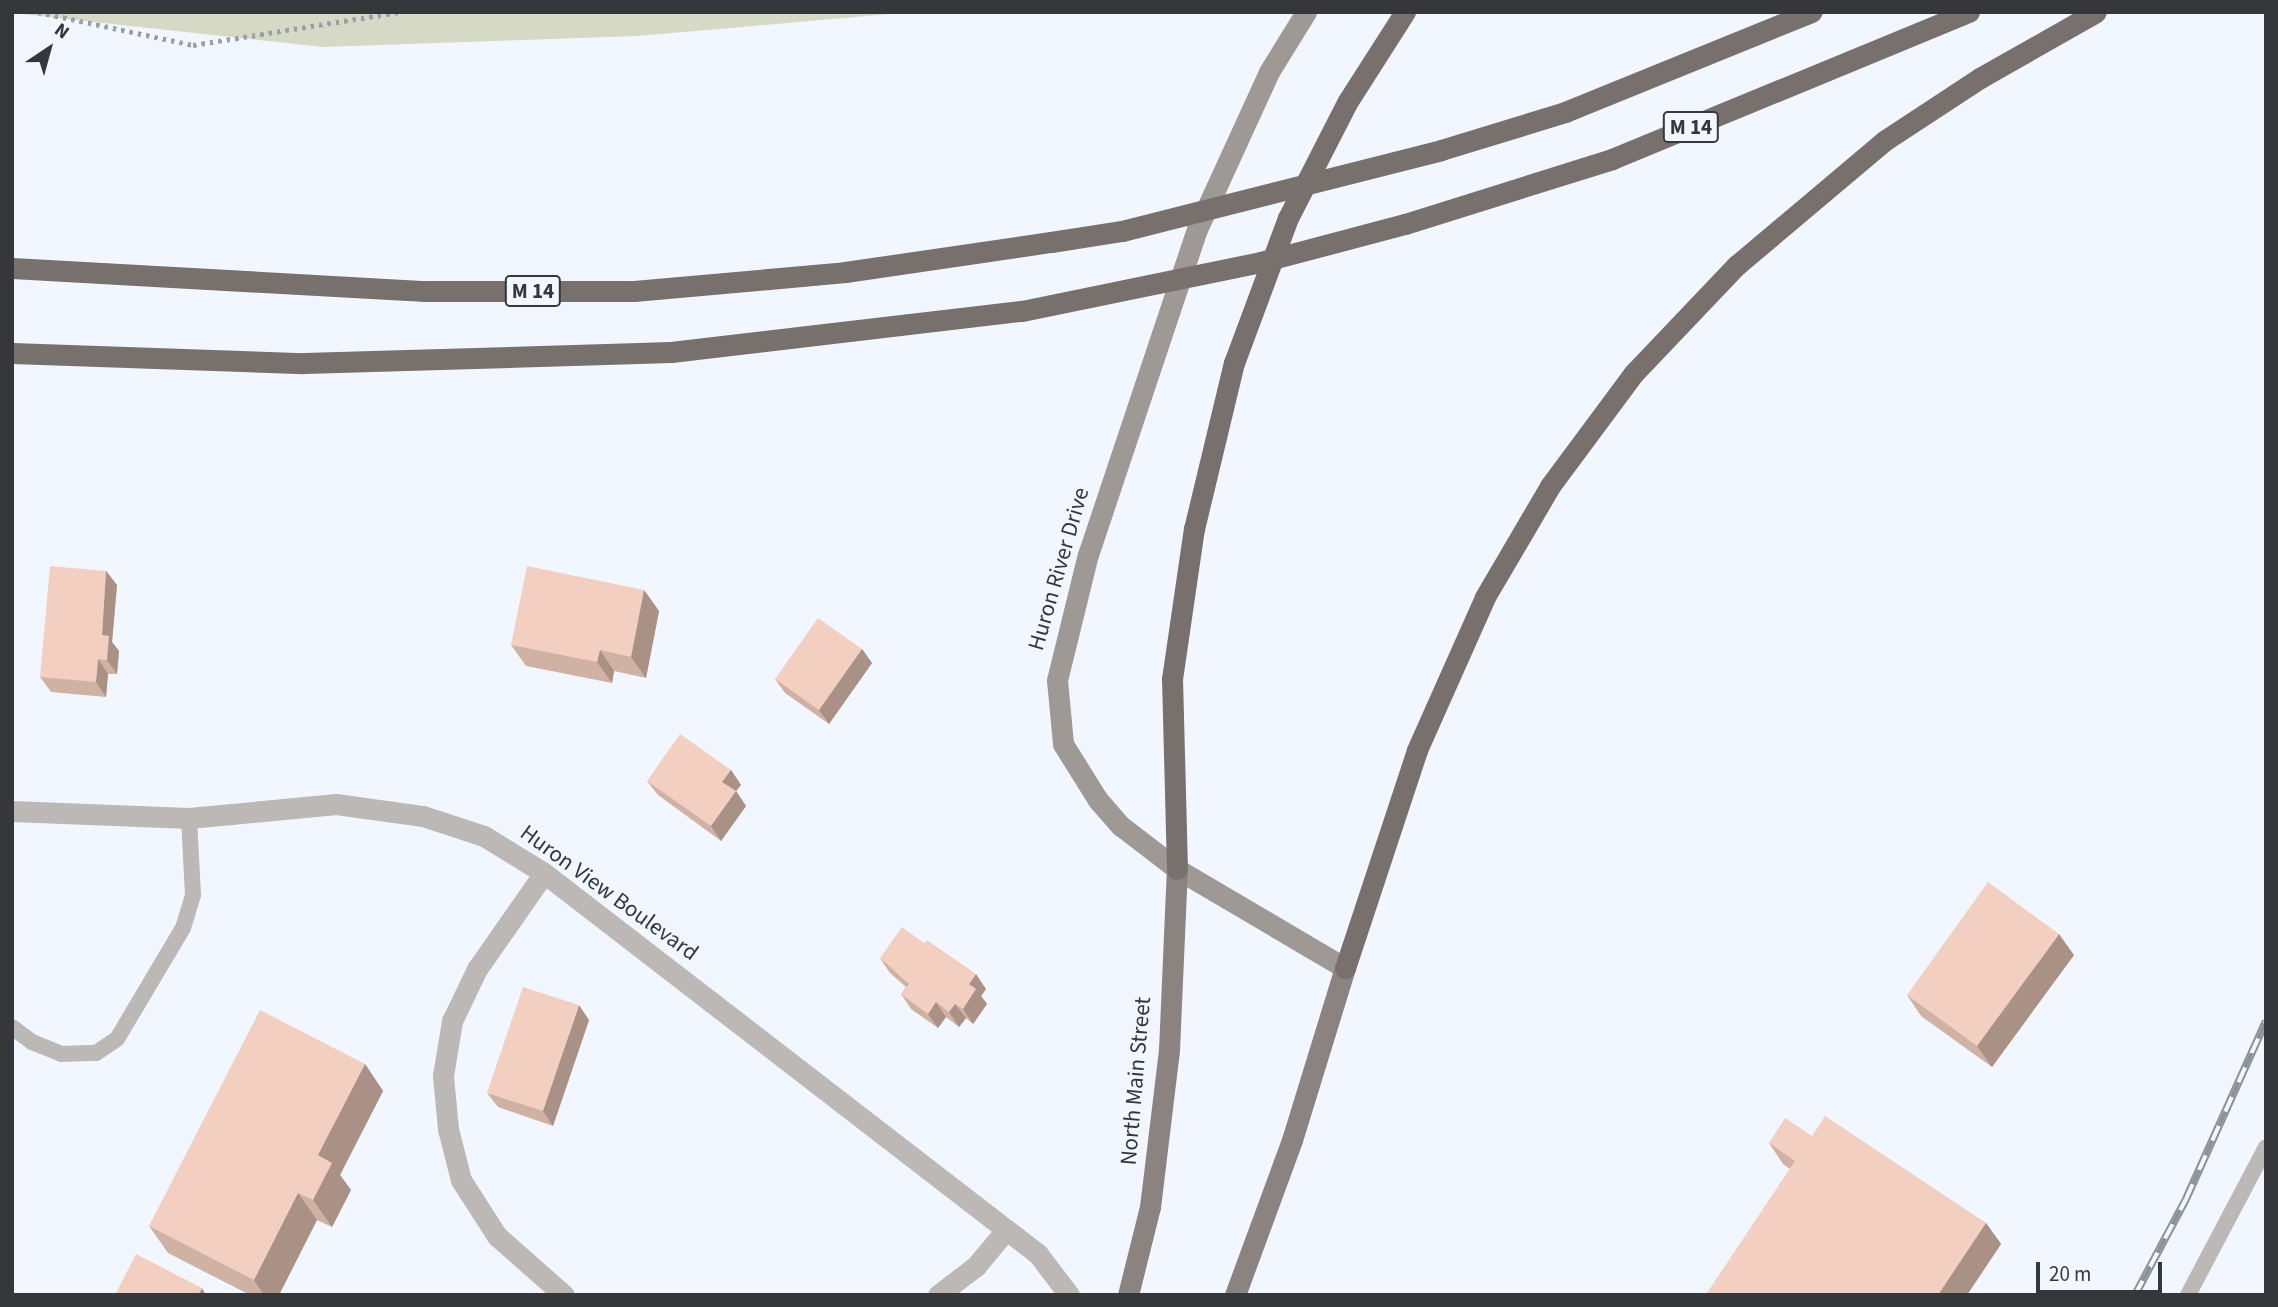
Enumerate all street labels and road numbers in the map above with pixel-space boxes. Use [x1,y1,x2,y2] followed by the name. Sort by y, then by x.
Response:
[1661,110,1721,144] road number: M 14
[503,274,563,308] road number: M 14
[1023,484,1095,654] street label: Huron River Drive
[515,819,703,967] street label: Huron View Boulevard
[1115,996,1157,1166] street label: North Main Street

